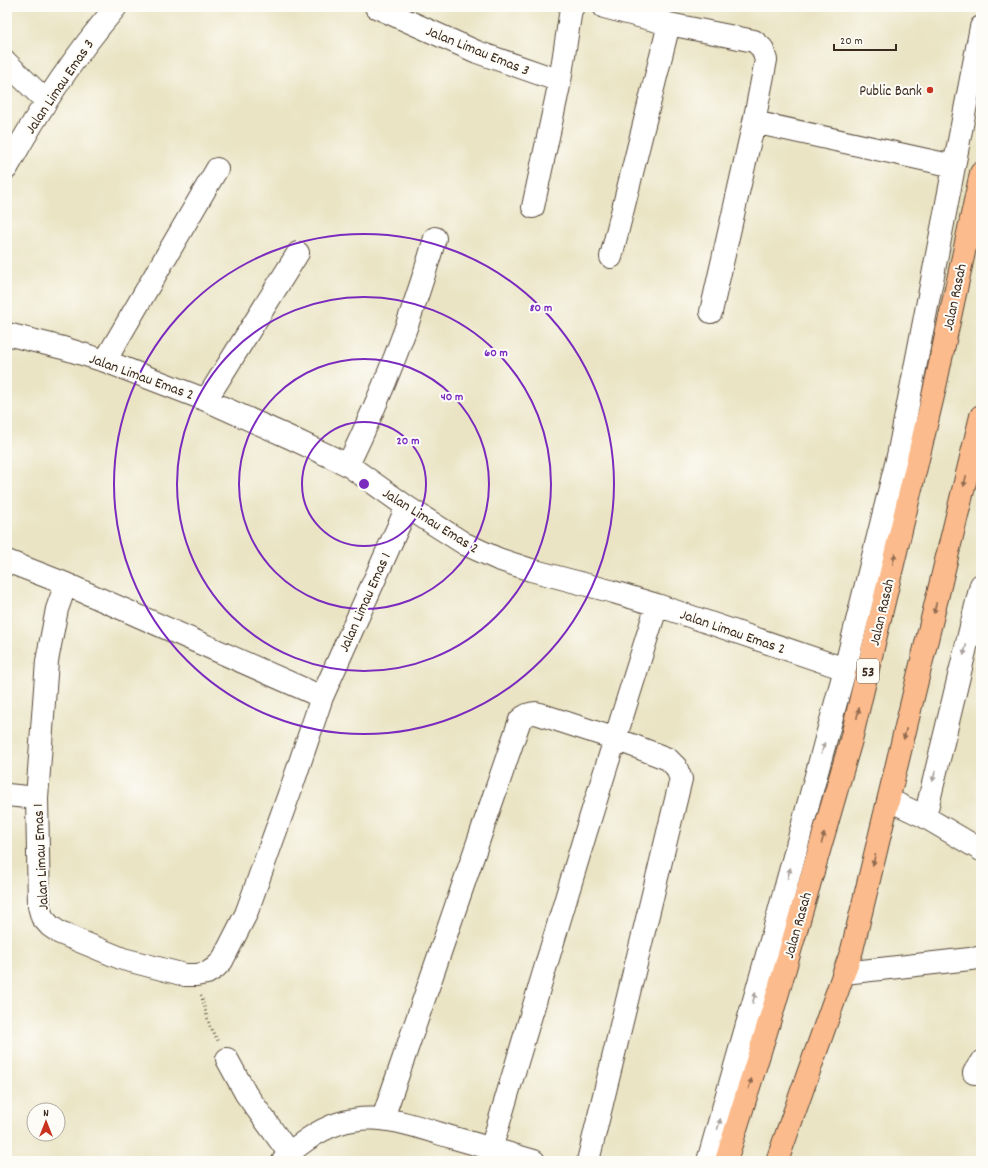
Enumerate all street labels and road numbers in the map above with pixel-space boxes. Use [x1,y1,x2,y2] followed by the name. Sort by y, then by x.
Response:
[422,21,532,83] street label: Jalan Limau Emas 3
[21,35,101,139] street label: Jalan Limau Emas 3
[938,262,974,333] street label: Jalan Rasah
[86,349,197,407] street label: Jalan Limau Emas 2
[377,483,482,560] street label: Jalan Limau Emas 2
[334,550,398,656] street label: Jalan Limau Emas 1
[865,577,901,648] street label: Jalan Rasah
[677,605,788,661] street label: Jalan Limau Emas 2
[857,659,879,683] road number: 53
[28,803,56,911] street label: Jalan Limau Emas 1
[779,890,819,961] street label: Jalan Rasah

